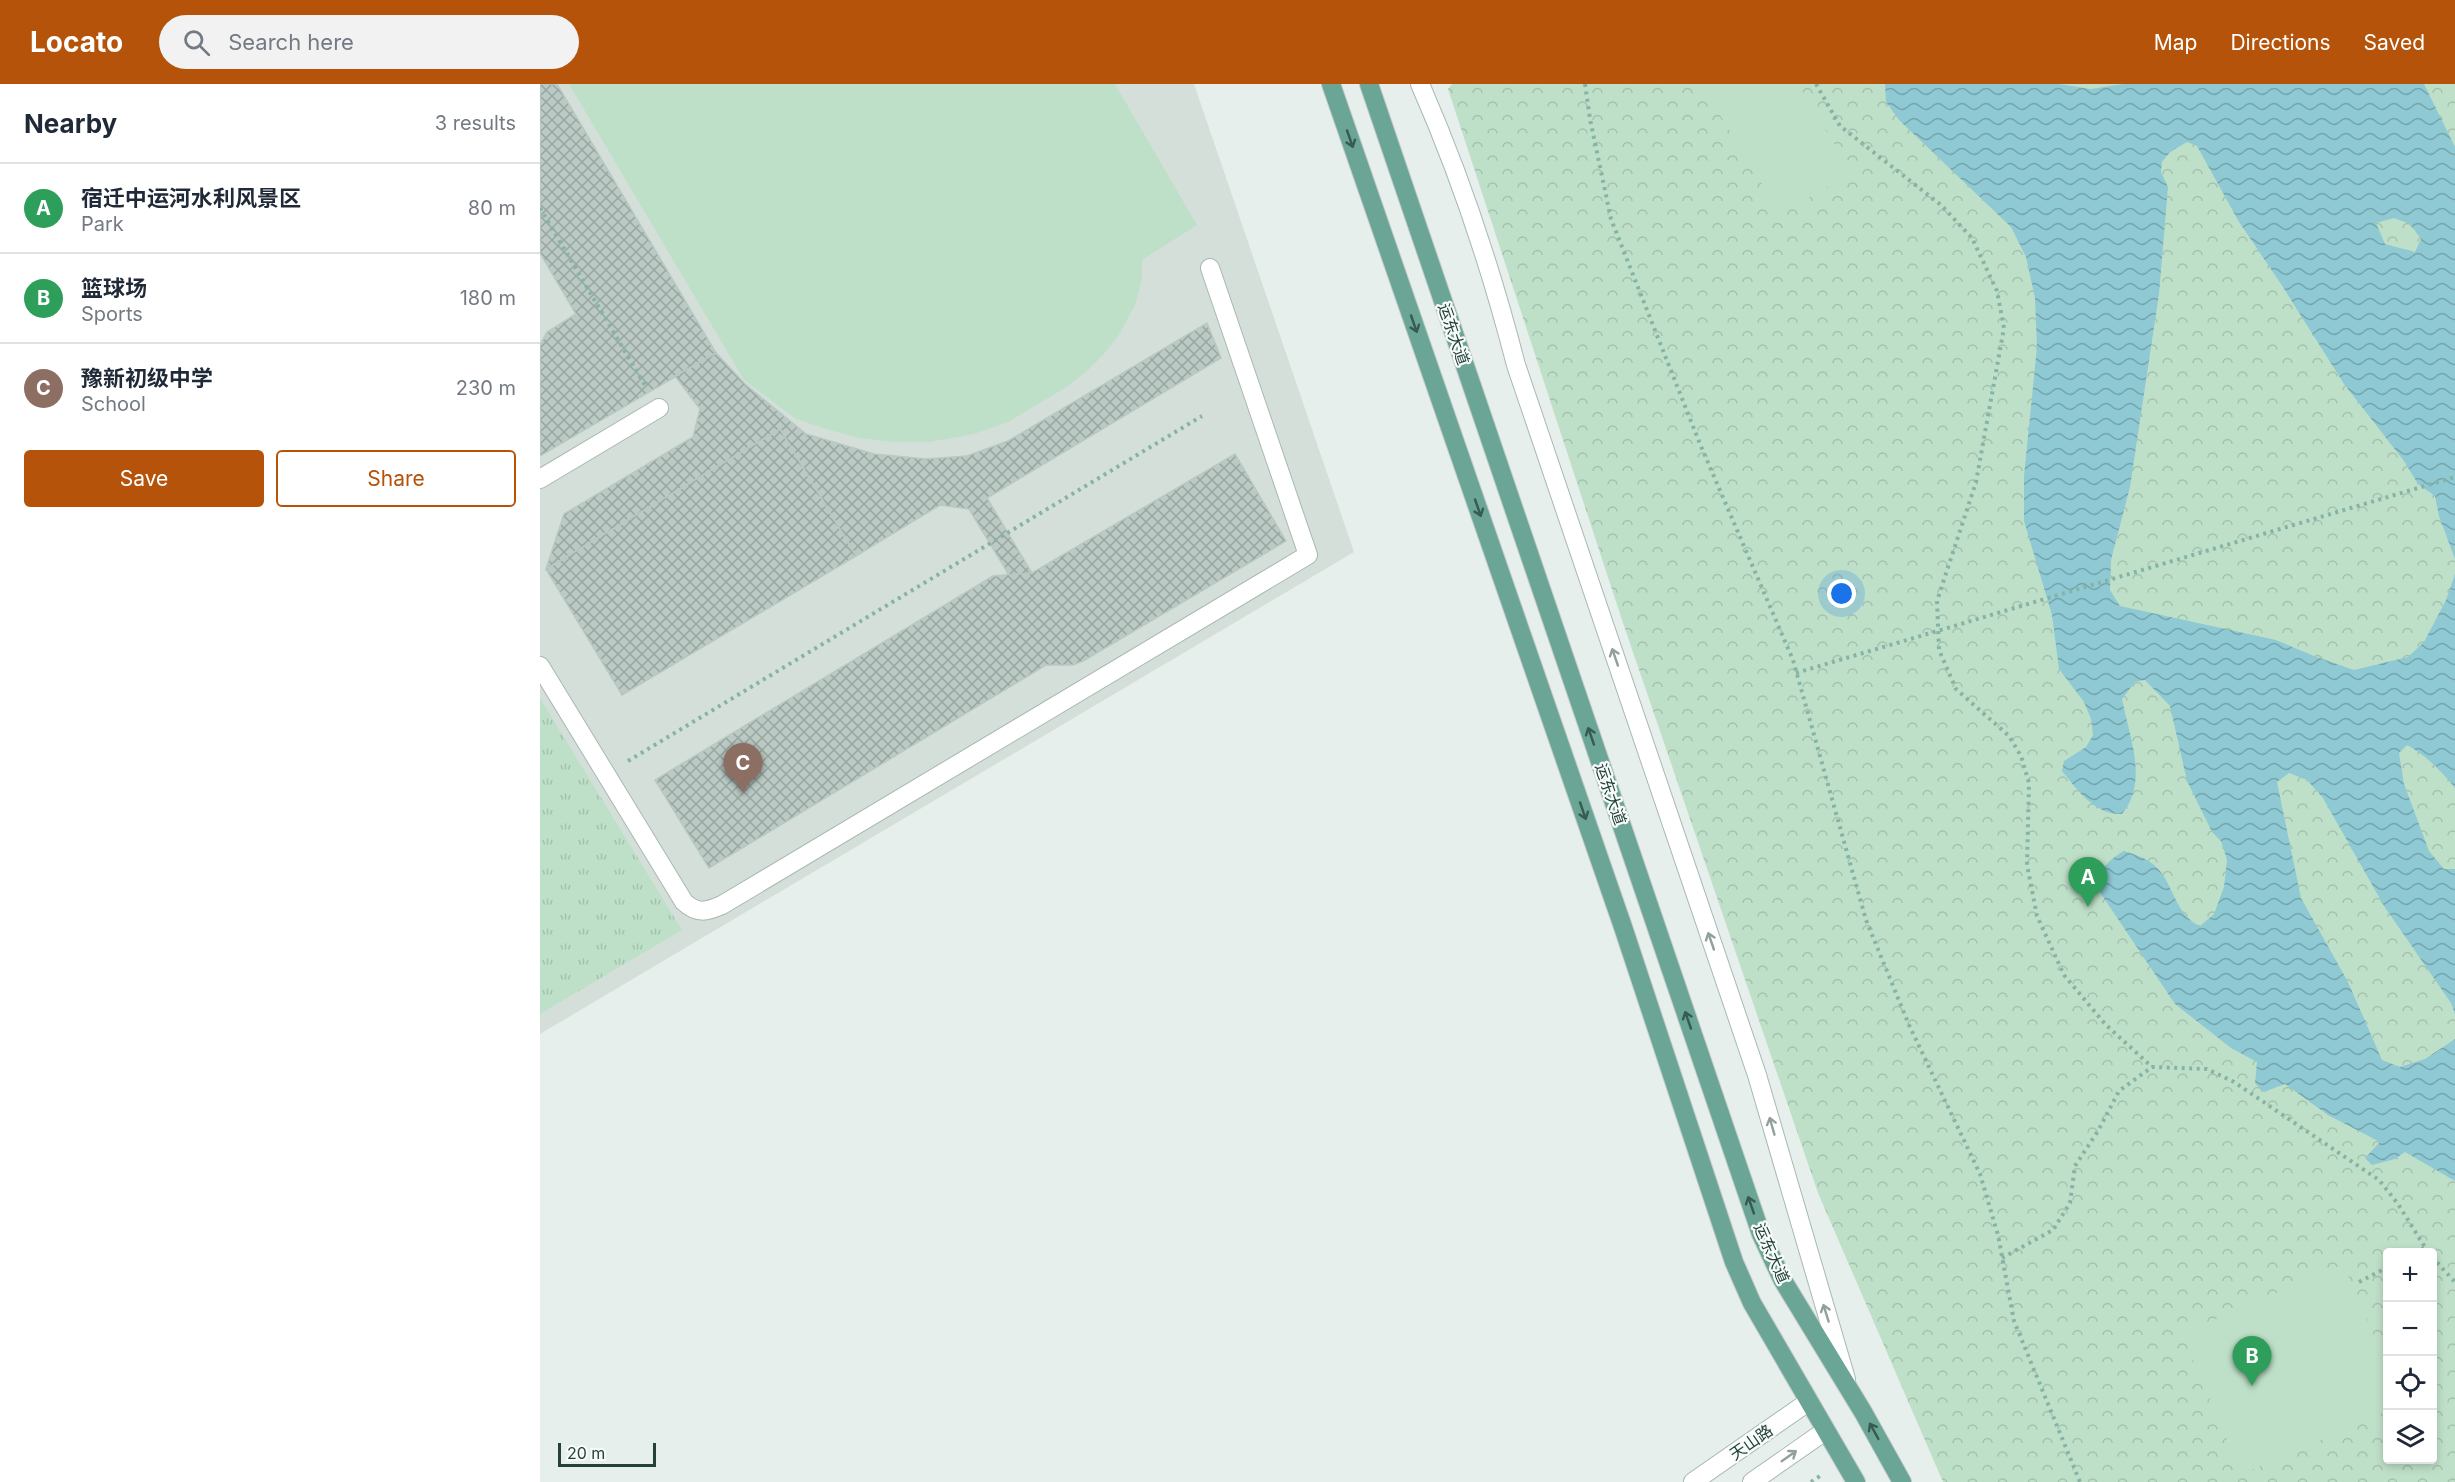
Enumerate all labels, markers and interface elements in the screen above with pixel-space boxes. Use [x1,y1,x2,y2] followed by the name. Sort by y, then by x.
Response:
[159,15,579,69] search box
[30,25,123,59] text: Locato
[180,26,213,59] icon: search
[228,29,354,55] text: Search here
[2154,30,2197,55] text: Map
[2230,30,2331,55] text: Directions
[2364,30,2425,55] text: Saved
[24,108,117,139] text: Nearby
[435,111,516,135] text: 3 results
[1345,129,1356,148] one-way arrow
[81,185,301,211] text: 宿迁中运河水利风景区
[36,196,51,220] text: A
[468,196,516,220] text: 80 m
[81,212,124,236] text: Park
[81,275,147,301] text: 篮球场
[37,286,50,310] text: B
[460,286,516,310] text: 180 m
[1434,300,1474,368] street label: 运东大道
[81,302,143,326] text: Sports
[1409,314,1420,332] one-way arrow
[81,365,213,391] text: 豫新初级中学
[36,376,51,400] text: C
[456,376,516,400] text: 230 m
[81,392,146,416] text: School
[24,450,264,507] button: Save
[276,450,516,507] button: Share
[1473,498,1484,517] one-way arrow
[1827,579,1856,608] your location
[1608,648,1619,666] one-way arrow
[1585,727,1596,746] one-way arrow
[724,744,762,793] pin: C
[1591,760,1631,828] street label: 运东大道
[1578,801,1589,820] one-way arrow
[2068,858,2108,907] pin: A
[1705,932,1716,951] one-way arrow
[1682,1011,1693,1030] one-way arrow
[1766,1117,1777,1136] one-way arrow
[1745,1195,1756,1214] one-way arrow
[1750,1220,1794,1286] street label: 运东大道
[2383,1248,2437,1464] map controls
[2383,1248,2437,1302] button: +
[2383,1302,2437,1356] button: −
[1820,1304,1831,1323] one-way arrow
[2232,1336,2272,1386] pin: B
[2383,1356,2437,1410] button: locate
[2383,1410,2437,1464] button: layers
[1726,1420,1776,1464] street label: 天山路
[1868,1422,1879,1440] one-way arrow
[558,1440,656,1468] scale bar
[567,1443,605,1463] text: 20 m
[1780,1450,1796,1462] one-way arrow

